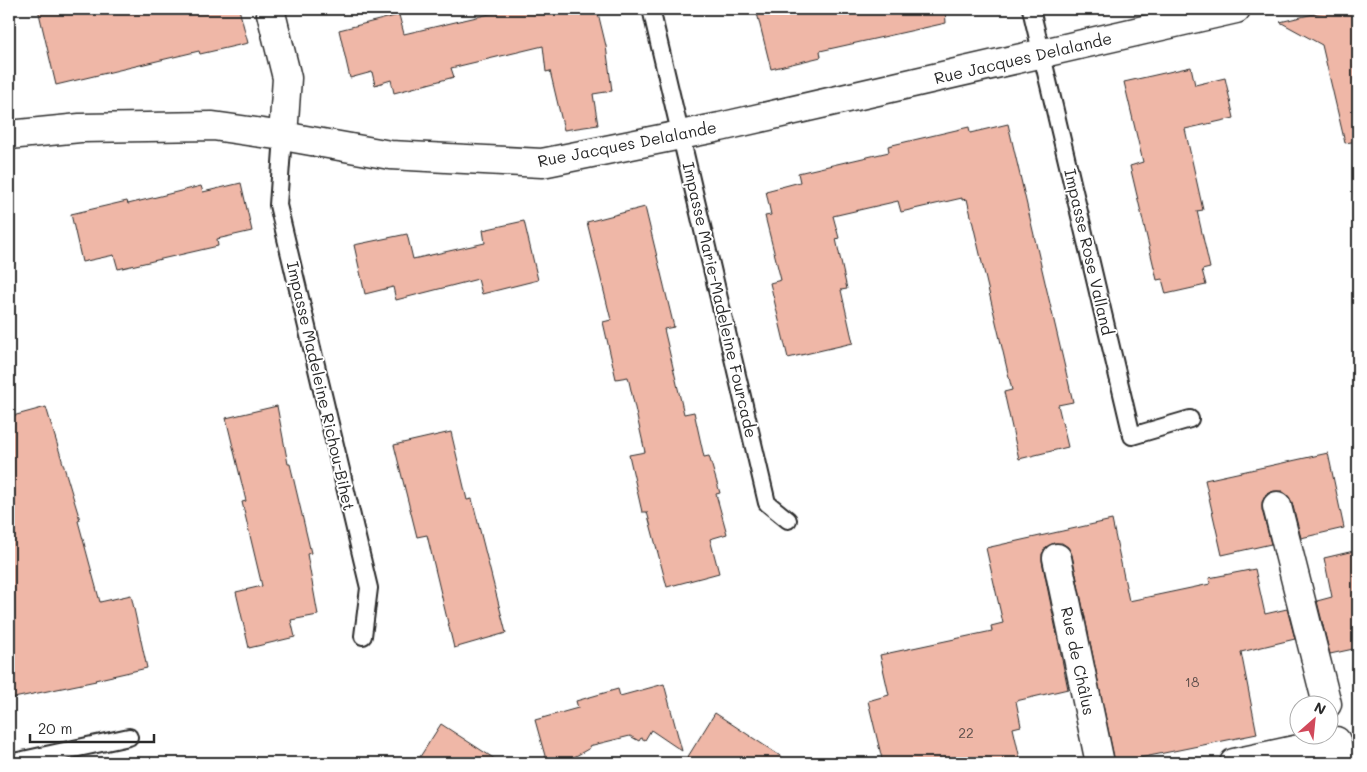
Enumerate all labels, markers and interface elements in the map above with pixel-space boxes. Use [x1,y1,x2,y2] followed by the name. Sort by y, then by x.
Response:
[932,27,1114,88] street label: Rue Jacques Delalande
[536,116,718,171] street label: Rue Jacques Delalande
[678,160,763,440] street label: Impasse Marie-Madeleine Fourcade
[1060,167,1119,337] street label: Impasse Rose Valland
[283,259,360,512] street label: Impasse Madeleine Richou-Bihet
[1057,605,1100,717] street label: Rue de Châlus
[1185,672,1199,691] house number: 18
[1290,694,1340,744] north arrow
[1311,697,1329,719] text: N
[30,712,154,744] scale bar
[38,718,72,738] text: 20 m
[958,723,974,742] house number: 22

